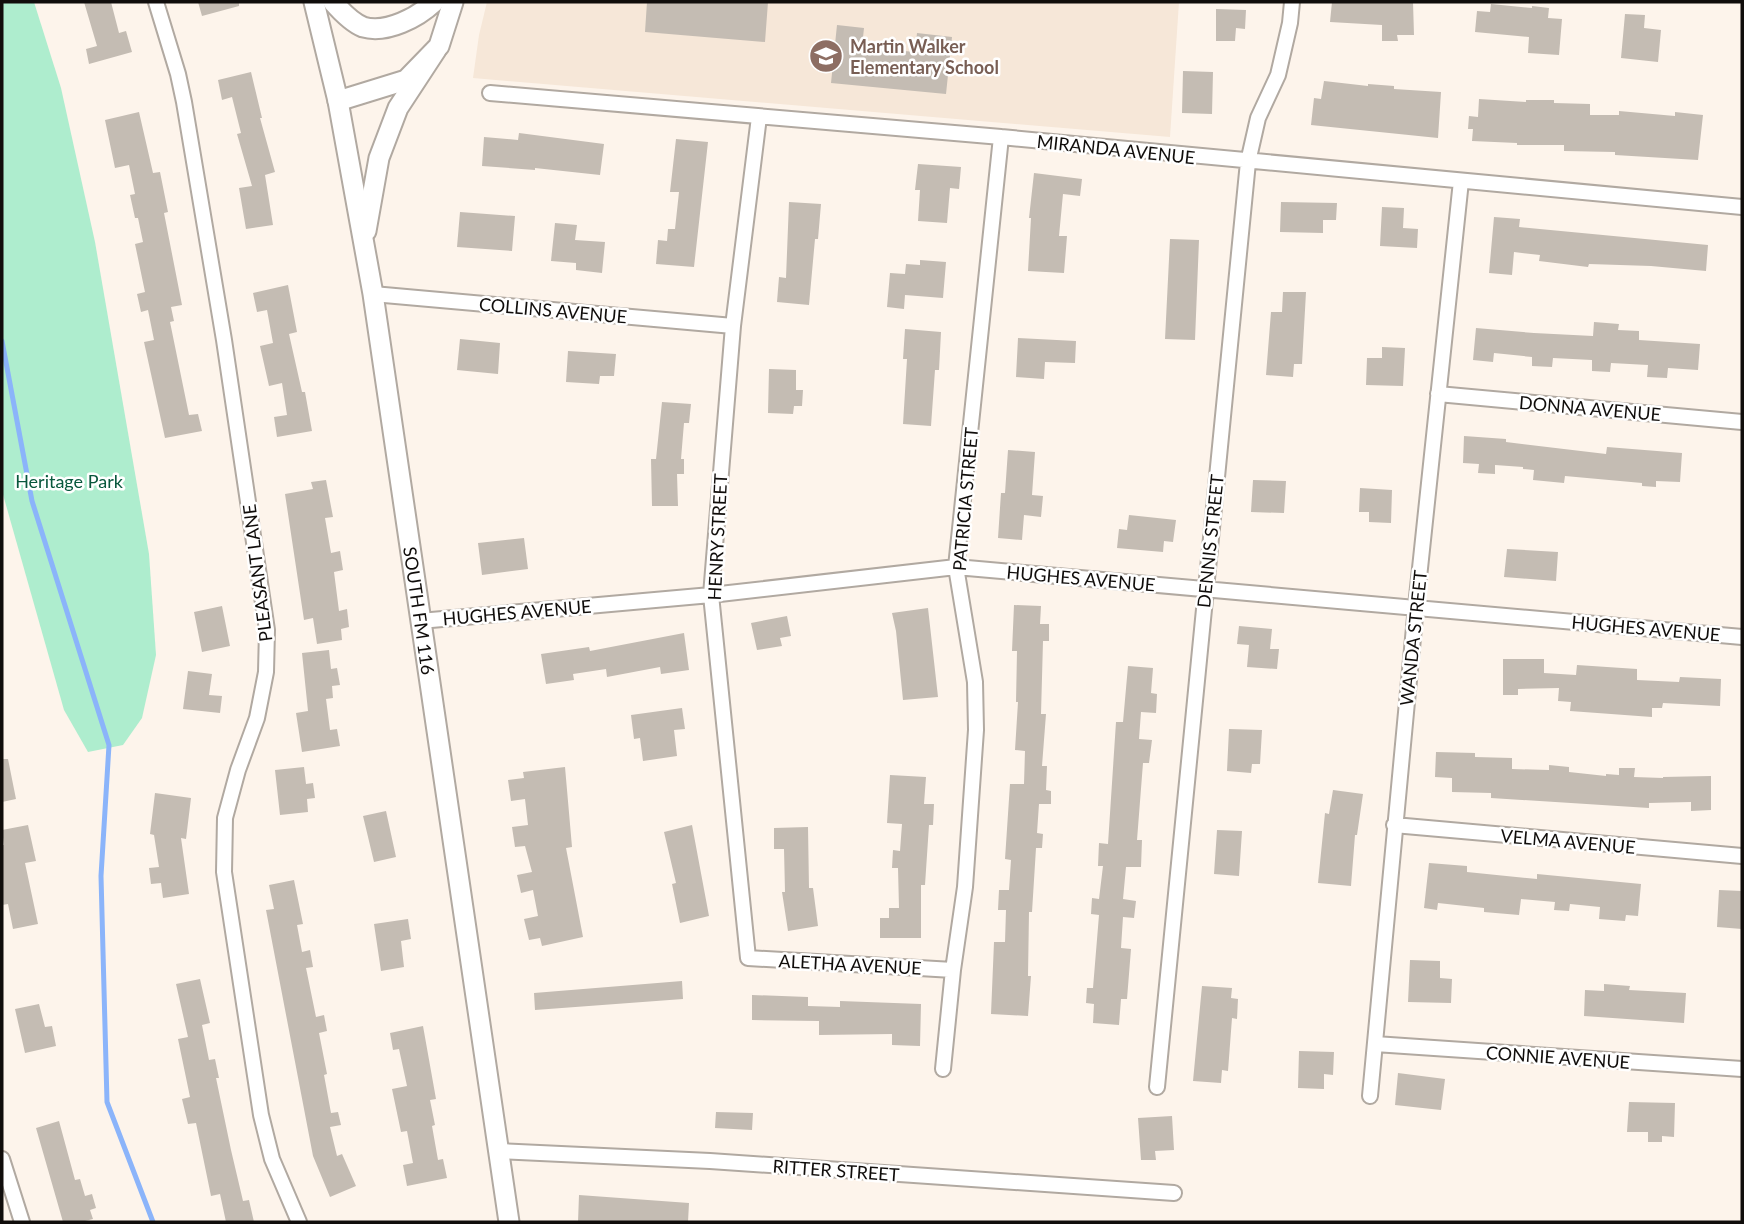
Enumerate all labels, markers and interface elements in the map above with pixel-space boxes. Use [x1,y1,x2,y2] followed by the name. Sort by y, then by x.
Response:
[850,35,999,78] place label: Martin Walker Elementary School
[807,37,845,75] school or university icon: Martin Walker Elementary School
[1036,130,1196,168] street label: MIRANDA AVENUE
[478,293,628,327] street label: COLLINS AVENUE
[1518,391,1662,425] street label: DONNA AVENUE
[948,426,982,572] street label: PATRICIA STREET
[15,470,124,492] park label: Heritage Park
[703,473,731,601] street label: HENRY STREET
[1192,473,1228,609] street label: DENNIS STREET
[238,503,276,643] street label: PLEASANT LANE
[399,545,440,676] street label: SOUTH FM 116
[1006,561,1156,595] street label: HUGHES AVENUE
[1395,569,1431,707] street label: WANDA STREET
[442,595,592,629] street label: HUGHES AVENUE
[1571,611,1721,645] street label: HUGHES AVENUE
[1500,824,1636,858] street label: VELMA AVENUE
[778,949,922,979] street label: ALETHA AVENUE
[1485,1041,1631,1073] street label: CONNIE AVENUE
[772,1155,900,1185] street label: RITTER STREET

